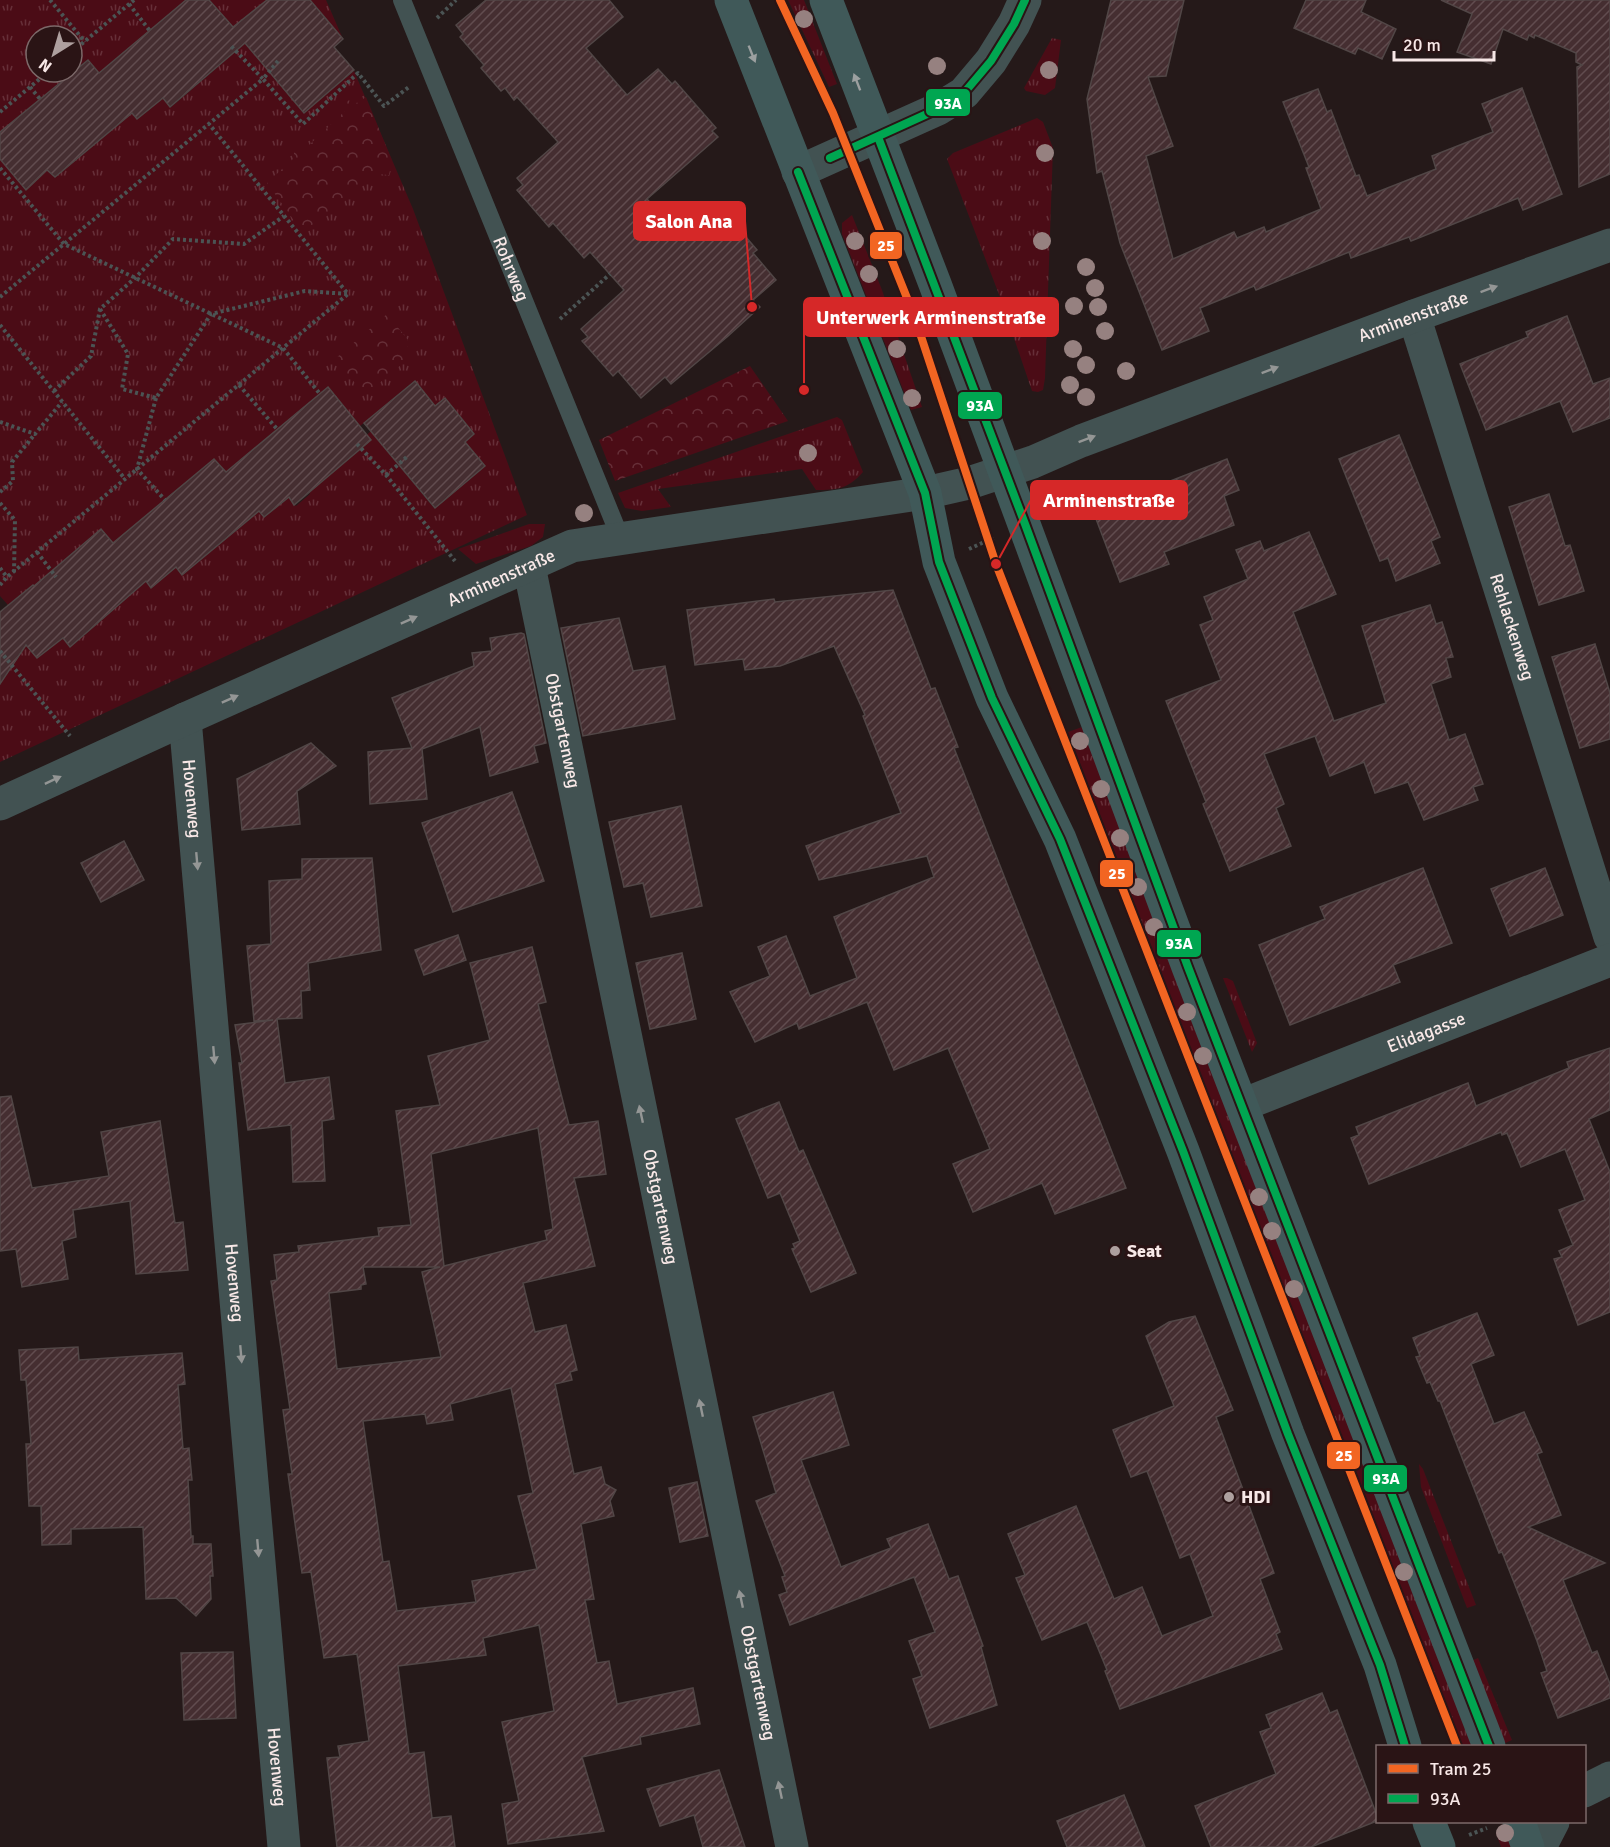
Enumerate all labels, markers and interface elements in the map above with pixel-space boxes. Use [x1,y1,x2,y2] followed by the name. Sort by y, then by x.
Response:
[24,24,84,84] north arrow
[1394,24,1494,62] scale bar
[1403,34,1441,56] text: 20 m
[747,46,757,64] one-way arrow
[35,54,56,77] text: N
[851,73,861,91] one-way arrow
[925,88,971,117] line badge: 93A
[934,94,963,114] text: 93A
[634,202,745,240] callout: Salon Ana
[645,209,733,234] text: Salon Ana
[869,231,903,260] line badge: 25
[488,233,534,304] street label: Rohrweg
[877,236,895,256] text: 25
[1480,284,1498,294] one-way arrow
[1355,286,1471,347] street label: Arminenstraße
[804,298,1058,336] callout: Unterwerk Arminenstraße
[816,305,1046,330] text: Unterwerk Arminenstraße
[1261,365,1279,375] one-way arrow
[957,391,1003,420] line badge: 93A
[966,396,995,416] text: 93A
[1078,434,1096,443] one-way arrow
[1031,481,1187,519] callout: Arminenstraße
[1043,488,1175,513] text: Arminenstraße
[444,544,559,611] street label: Arminenstraße
[1485,571,1539,683] street label: Rehlackenweg
[400,615,417,624] one-way arrow
[540,671,585,790] street label: Obstgartenweg
[222,694,239,703] one-way arrow
[178,758,206,839] street label: Hovenweg
[45,775,62,784] one-way arrow
[192,851,202,870] one-way arrow
[1099,859,1134,888] line badge: 25
[1108,864,1126,884] text: 25
[1156,929,1202,958] line badge: 93A
[1165,934,1194,954] text: 93A
[1384,1007,1469,1058] street label: Elidagasse
[209,1046,219,1065] one-way arrow
[636,1104,645,1123] one-way arrow
[638,1147,683,1266] street label: Obstgartenweg
[1127,1240,1162,1262] place label: Seat
[220,1242,249,1323] street label: Hovenweg
[1108,1244,1122,1258] marker: Seat
[236,1345,246,1364] one-way arrow
[696,1398,706,1417] one-way arrow
[1326,1441,1361,1470] line badge: 25
[1335,1446,1353,1466] text: 25
[1363,1464,1408,1493] line badge: 93A
[1372,1469,1401,1489] text: 93A
[1241,1486,1271,1508] place label: HDI
[1222,1490,1236,1504] marker: HDI
[253,1539,263,1558] one-way arrow
[736,1589,745,1608] one-way arrow
[736,1623,781,1742] street label: Obstgartenweg
[263,1727,291,1807] street label: Hovenweg
[1376,1745,1586,1823] legend
[1430,1758,1491,1780] text: Tram 25
[775,1780,784,1799] one-way arrow
[1430,1788,1460,1810] text: 93A

